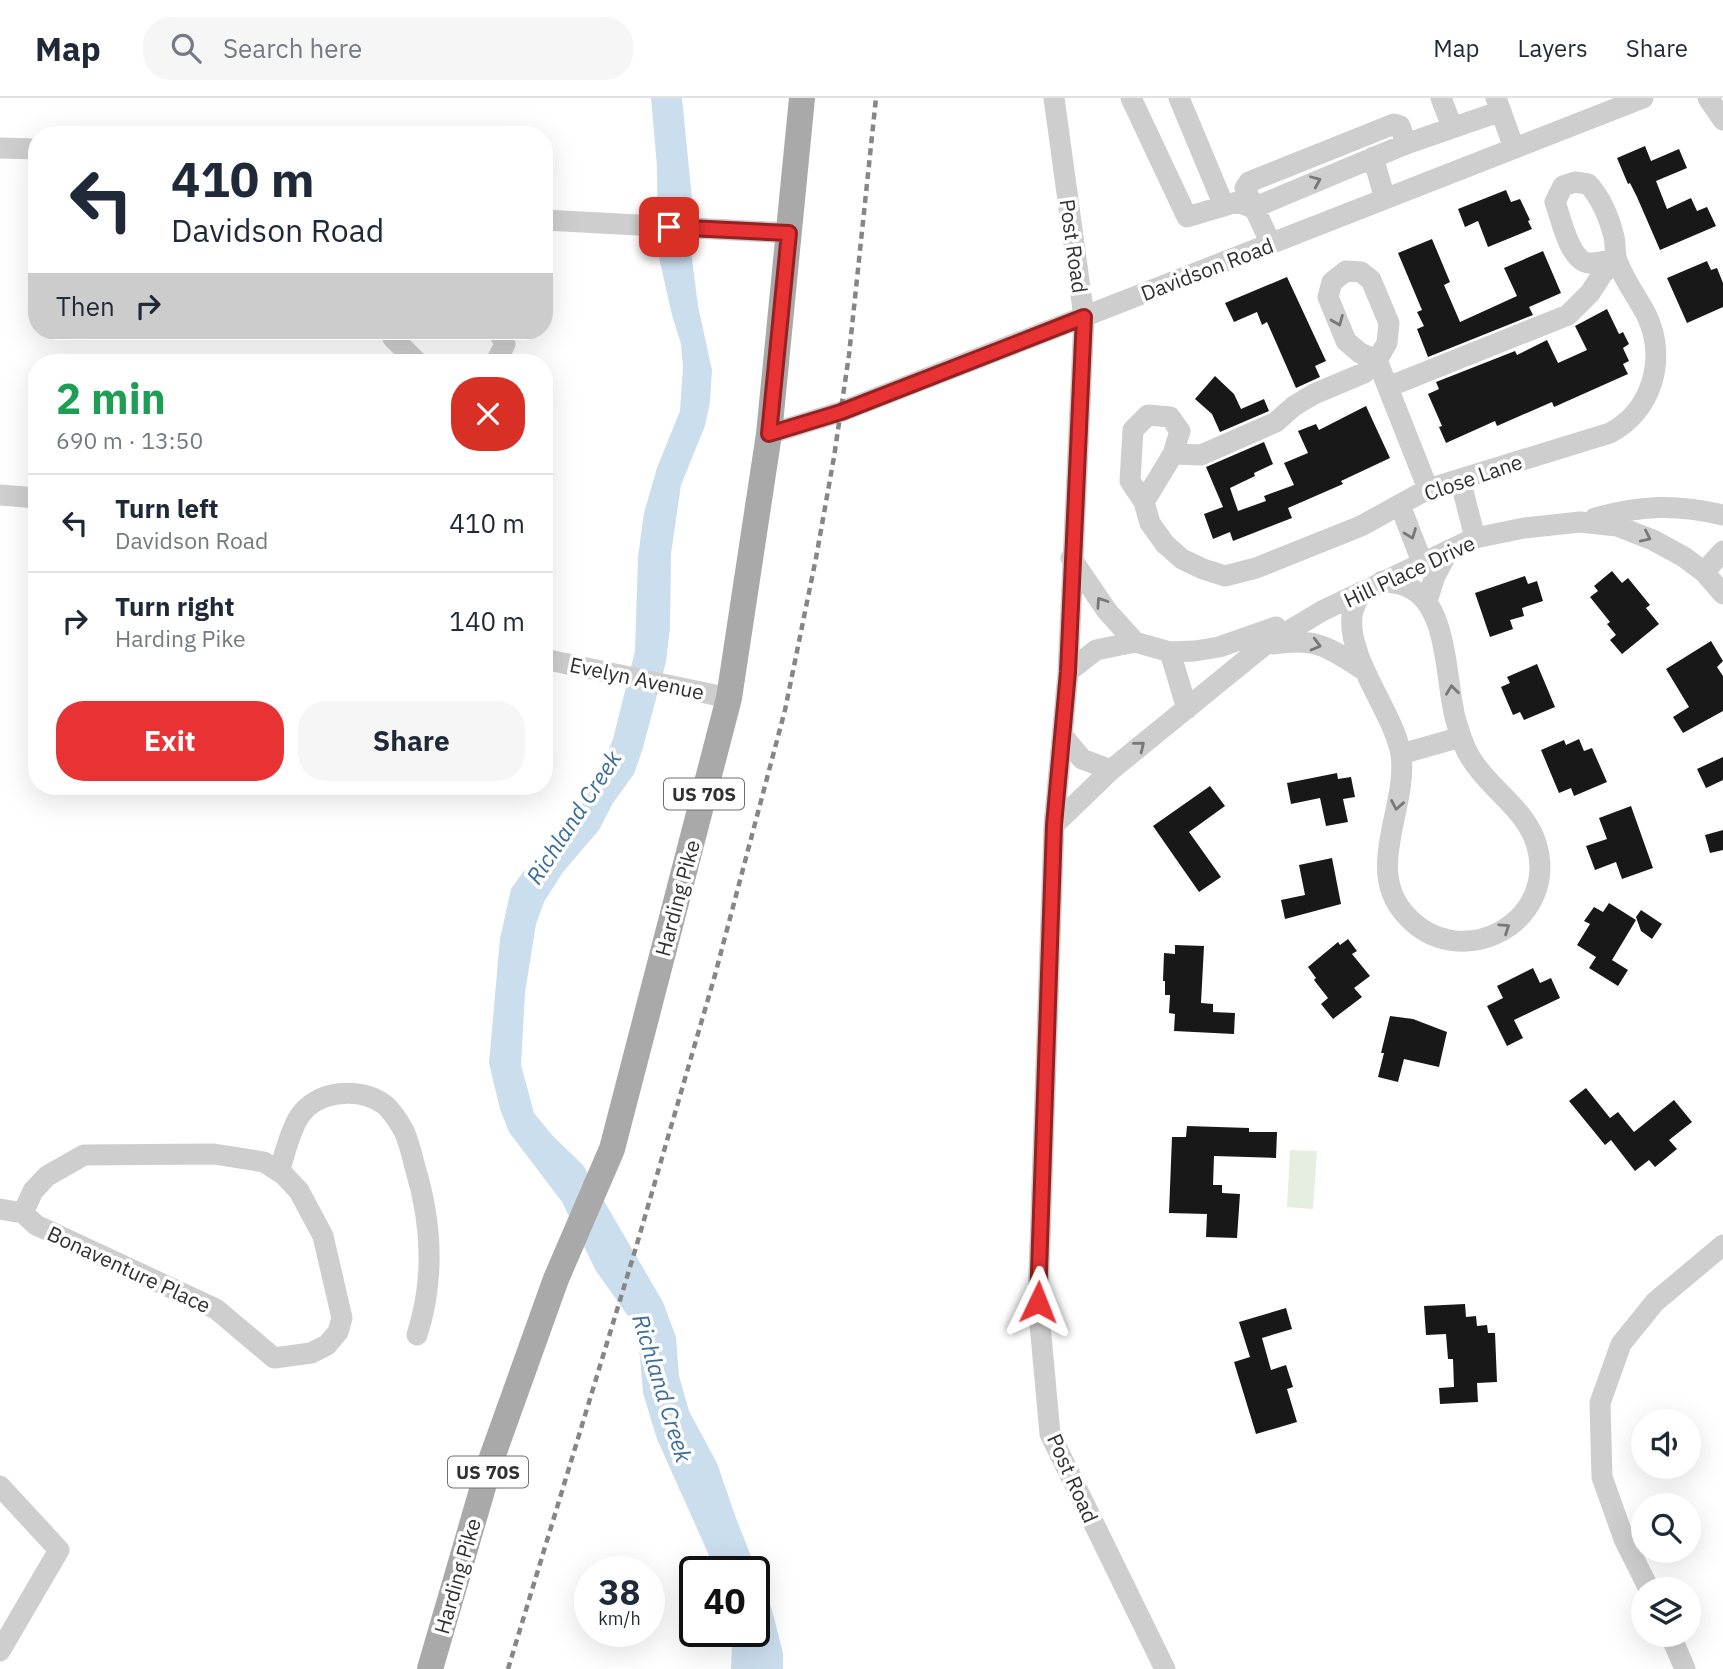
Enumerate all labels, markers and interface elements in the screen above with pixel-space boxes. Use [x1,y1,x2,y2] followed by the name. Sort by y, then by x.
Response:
[143,17,633,80] search box
[35,27,101,70] text: Map
[167,29,205,67] icon: search
[223,31,362,65] text: Search here
[1433,32,1480,64] text: Map
[1518,32,1588,64] text: Layers
[1626,32,1688,64] text: Share
[171,147,315,210] text: 410 m
[56,154,147,245] icon: left
[1309,176,1321,190] one-way arrow
[639,197,699,257] pin
[1054,197,1094,295] street label: Post Road
[650,208,688,246] icon: arrive
[171,209,384,251] text: Davidson Road
[1137,231,1277,307] street label: Davidson Road
[129,287,167,325] icon: right
[56,289,115,323] text: Then
[1329,314,1343,326] one-way arrow
[56,371,166,426] text: 2 min
[451,377,525,451] button: close
[56,425,203,455] text: 690 m · 13:50
[1420,447,1526,507] street label: Close Lane
[115,491,218,525] text: Turn left
[56,504,94,542] icon: left
[449,506,525,540] text: 410 m
[115,525,268,555] text: Davidson Road
[1403,527,1417,539] one-way arrow
[1339,528,1479,614] street label: Hill Place Drive
[1639,528,1651,542] one-way arrow
[115,589,234,623] text: Turn right
[1096,597,1109,610] one-way arrow
[56,602,94,640] icon: right
[449,604,525,638] text: 140 m
[115,623,246,653] text: Harding Pike
[1310,636,1322,651] one-way arrow
[567,650,707,706] street label: Evelyn Avenue
[1444,684,1459,696] one-way arrow
[56,701,284,781] button: Exit
[298,701,525,781] button: Share
[1132,742,1145,754] one-way arrow
[519,744,628,890] water label: Richland Creek
[664,778,744,810] road number: US 70S
[1390,799,1405,811] one-way arrow
[648,837,706,959] street label: Harding Pike
[1497,924,1510,936] one-way arrow
[43,1219,215,1319] street label: Bonaventure Place
[1001,1265,1075,1339] position arrow
[626,1310,700,1467] water label: Richland Creek
[1631,1409,1701,1647] map controls
[1631,1409,1701,1479] button: sound
[1041,1429,1105,1527] street label: Post Road
[448,1456,528,1488] road number: US 70S
[1631,1493,1701,1563] button: search
[427,1515,487,1637] street label: Harding Pike
[679,1556,770,1647] speed limit sign: 40
[598,1569,641,1615] text: 38
[1631,1577,1701,1647] button: layers
[598,1607,641,1630] text: km/h

